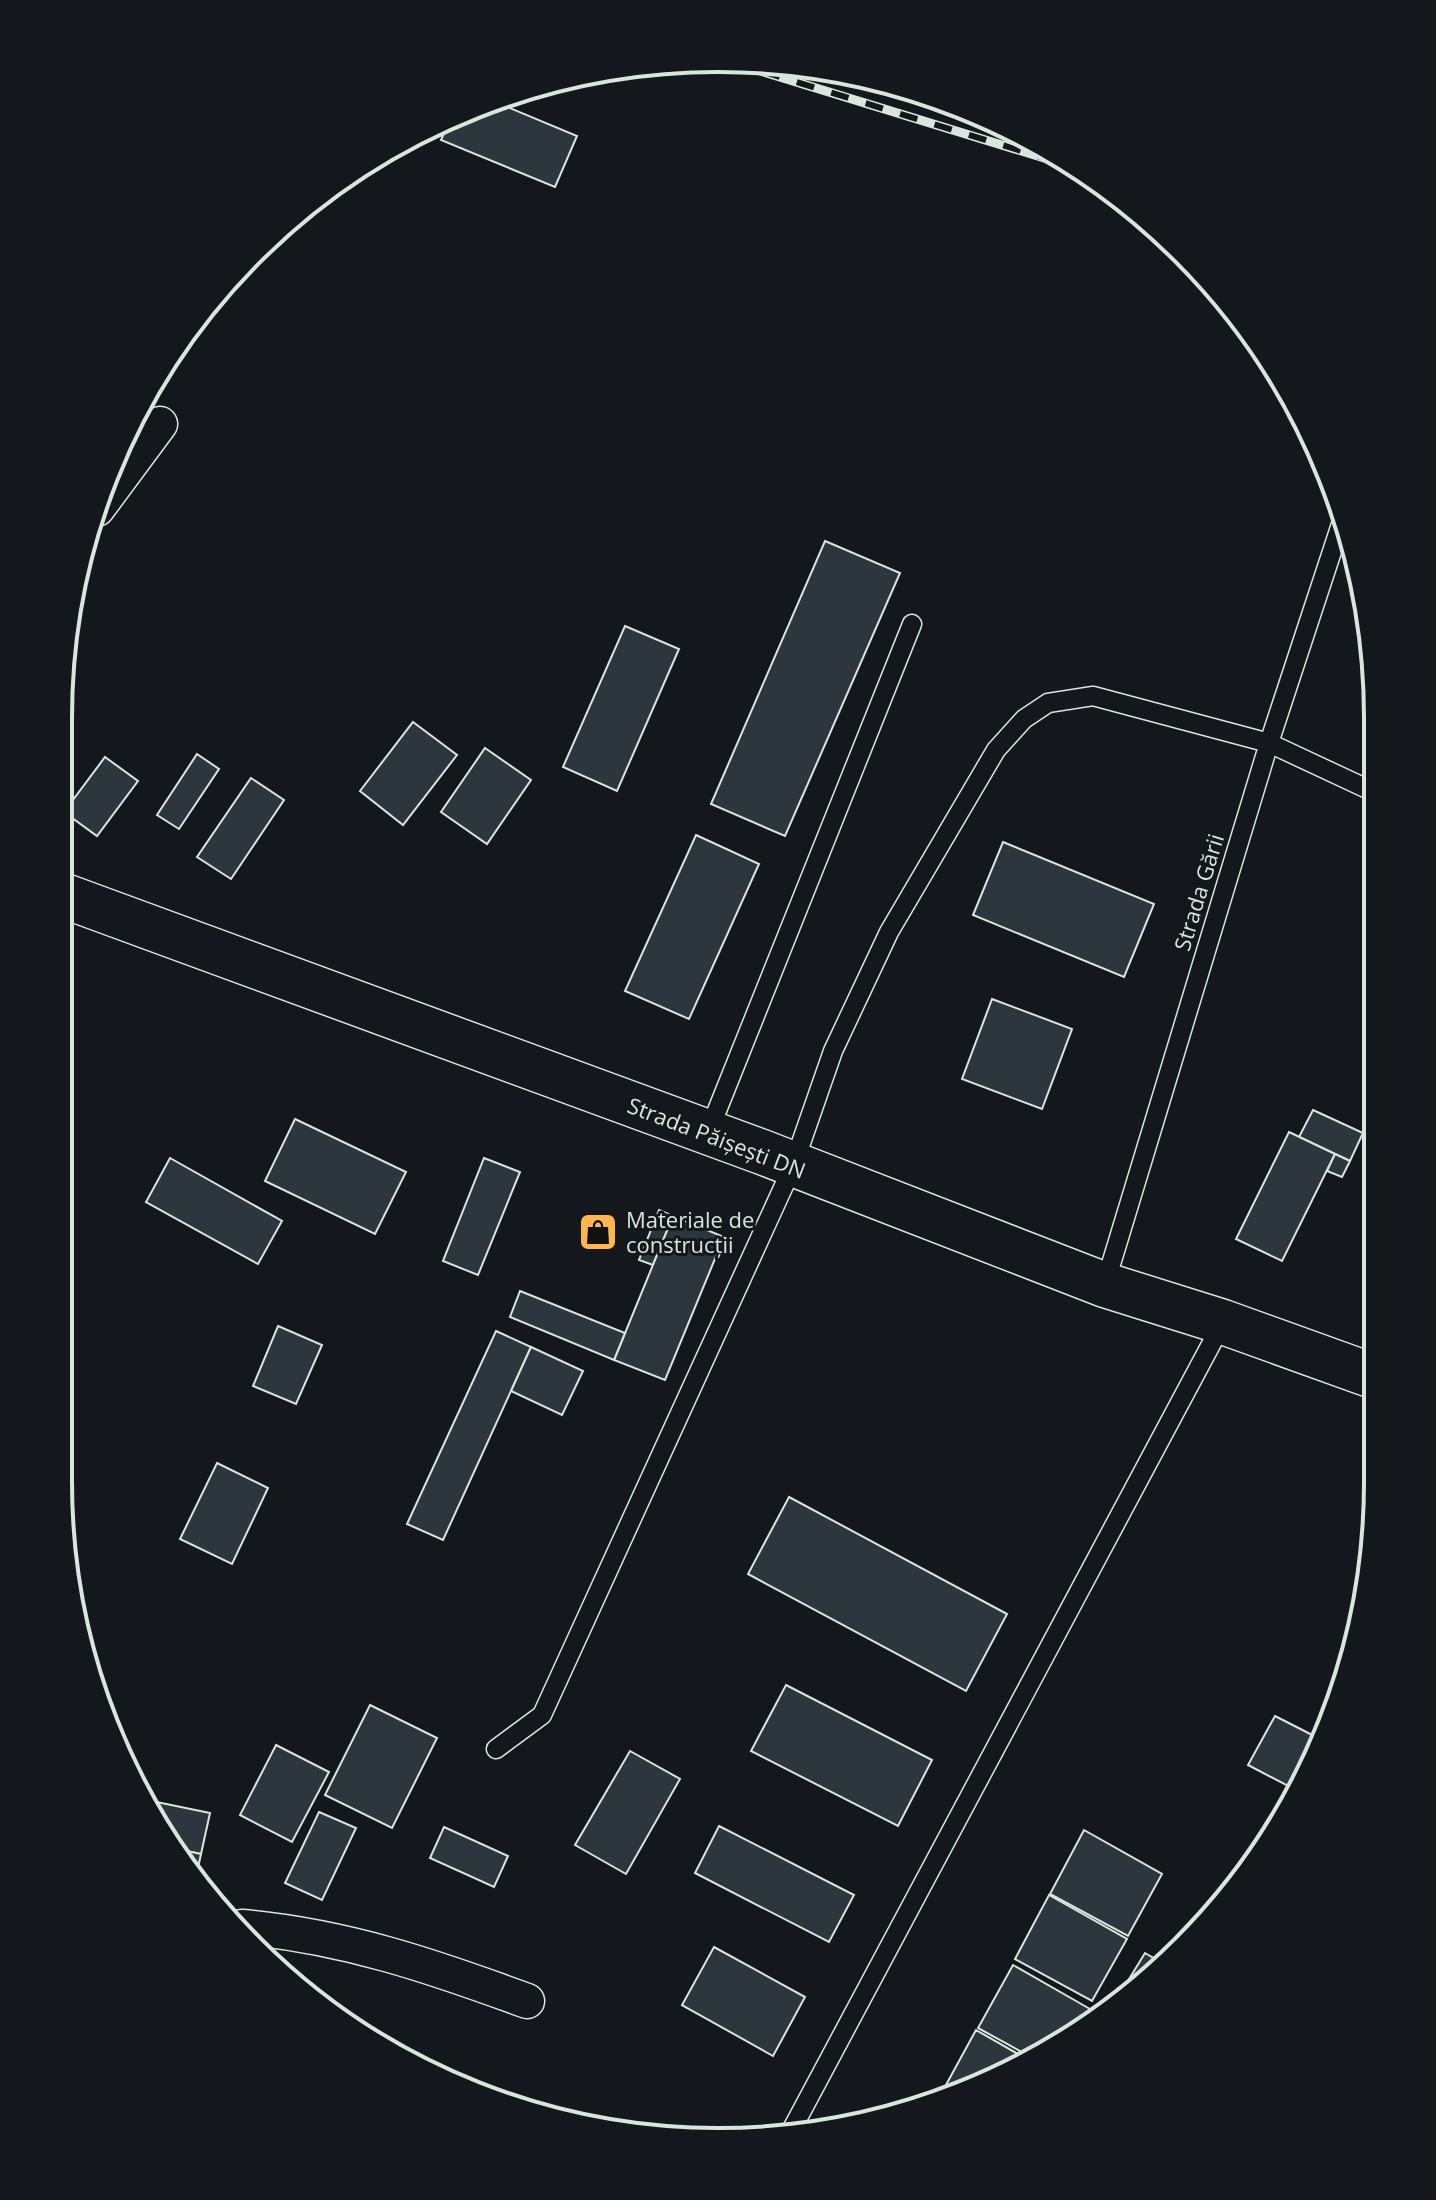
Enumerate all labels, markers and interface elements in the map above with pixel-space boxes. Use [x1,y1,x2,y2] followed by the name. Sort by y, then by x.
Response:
[1166,830,1230,954] street label: Strada Gării
[624,1089,810,1185] street label: Strada Păișești DN
[626,1204,754,1259] place label: Materiale de construcții
[577,1211,619,1253] shop icon: Materiale de construcții

